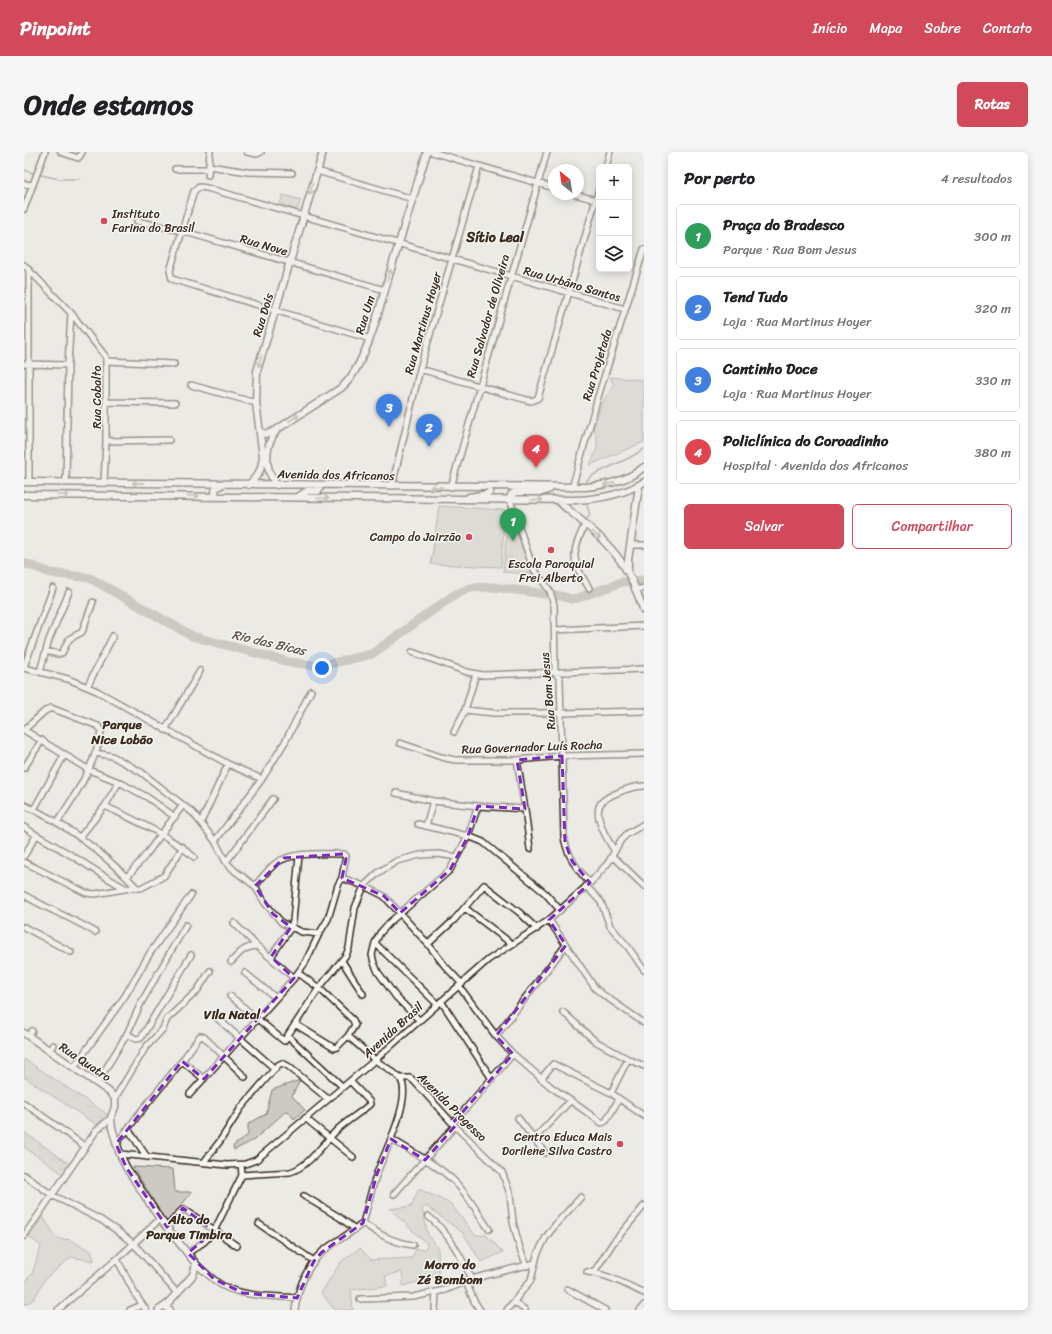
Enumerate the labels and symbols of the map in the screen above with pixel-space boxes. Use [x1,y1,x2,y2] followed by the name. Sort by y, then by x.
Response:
[548,164,584,200] north arrow
[307,183,314,196] one-way arrow
[111,203,195,239] place label: Instituto Farina do Brasil
[99,216,109,226] marker: Instituto Farina do Brasil
[465,225,525,250] district label: Sítio Leal
[237,228,291,262] street label: Rua Nove
[460,252,516,380] street label: Rua Salvador de Oliveira
[521,260,623,308] street label: Rua Urbâno Santos
[398,268,448,377] street label: Rua Martinus Hoyer
[386,269,393,282] one-way arrow
[246,290,280,340] street label: Rua Dois
[349,293,381,337] street label: Rua Um
[576,326,618,404] street label: Rua Projetada
[256,354,263,367] one-way arrow
[86,365,108,429] street label: Rua Cobalto
[376,394,402,427] pin: 3
[288,414,300,422] one-way arrow
[416,414,442,447] pin: 2
[523,435,549,468] pin: 4
[276,463,395,487] street label: Avenida dos Africanos
[132,479,145,487] one-way arrow
[603,480,616,488] one-way arrow
[430,483,443,491] one-way arrow
[56,491,69,499] one-way arrow
[186,493,199,500] one-way arrow
[316,494,329,502] one-way arrow
[530,496,543,504] one-way arrow
[500,508,526,541] pin: 1
[370,526,461,548] place label: Campo do Jairzão
[591,530,601,540] one-way arrow
[464,532,474,542] marker: Campo do Jairzão
[546,545,556,555] marker: Escola Paroquial Frei Alberto
[508,553,595,589] place label: Escola Paroquial Frei Alberto
[230,623,310,663] water label: Rio das Bicas
[534,651,562,731] street label: Rua Bom Jesus
[312,658,332,678] your location
[90,713,153,751] district label: Parque Nice Lobão
[461,734,603,760] street label: Rua Governador Luís Rocha
[357,996,429,1064] street label: Avenida Brasil
[204,1003,262,1026] district label: Vila Natal
[54,1036,116,1088] street label: Rua Quatro
[411,1066,492,1147] street label: Avenida Progesso
[502,1126,612,1162] place label: Centro Educa Mais Dorilene Silva Castro
[615,1139,625,1149] marker: Centro Educa Mais Dorilene Silva Castro
[146,1208,233,1246] district label: Alto do Parque Timbira
[416,1253,483,1291] district label: Morro do Zé Bombom

